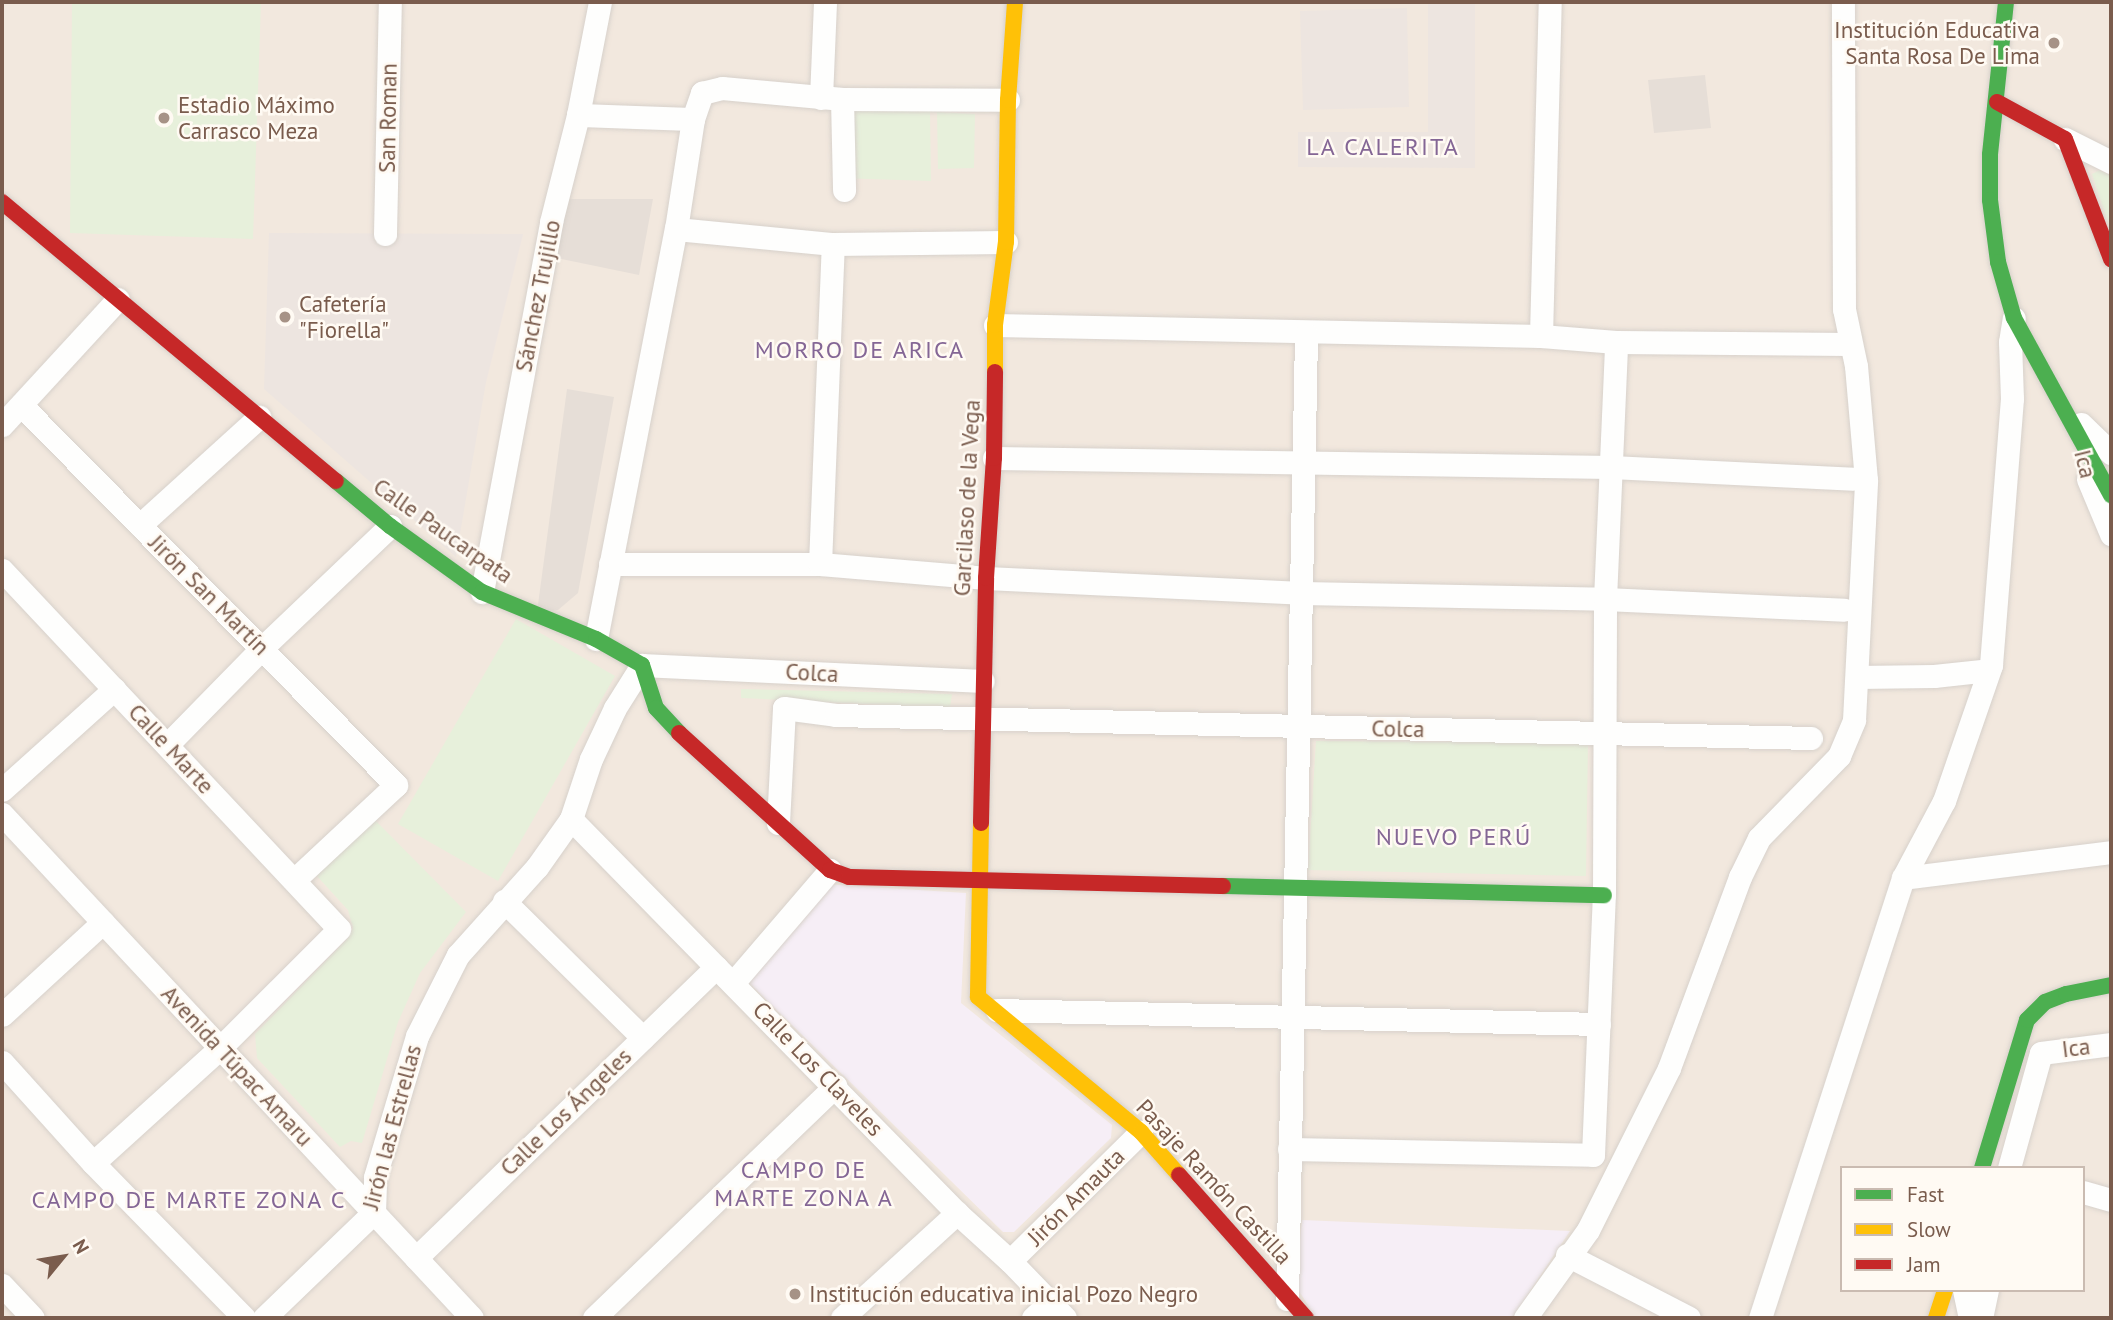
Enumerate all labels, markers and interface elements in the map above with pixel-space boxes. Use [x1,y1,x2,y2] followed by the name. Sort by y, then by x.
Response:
[1834,16,2040,70] place label: Institución Educativa Santa Rosa De Lima
[2046,35,2062,51] marker: Institución Educativa Santa Rosa De Lima
[373,63,403,173] street label: San Roman
[178,91,335,145] place label: Estadio Máximo Carrasco Meza
[156,110,172,126] marker: Estadio Máximo Carrasco Meza
[1307,133,1459,161] district label: LA CALERITA
[510,217,566,375] street label: Sánchez Trujillo
[299,290,389,344] place label: Cafetería "Fiorella"
[277,309,293,325] marker: Cafetería "Fiorella"
[756,336,964,364] district label: MORRO DE ARICA
[948,399,986,597] street label: Garcilaso de la Vega
[2068,447,2102,481] street label: Ica
[368,473,518,589] street label: Calle Paucarpata
[143,529,275,661] street label: Jirón San Martín
[785,658,839,688] street label: Colca
[122,698,220,800] street label: Calle Marte
[1371,715,1425,743] street label: Colca
[1377,823,1531,851] district label: NUEVO PERÚ
[155,979,319,1153] street label: Avenida Túpac Amaru
[747,996,889,1142] street label: Calle Los Claveles
[2060,1033,2092,1063] street label: Ica
[357,1042,427,1212] street label: Jirón las Estrellas
[494,1042,638,1182] street label: Calle Los Ángeles
[1130,1094,1298,1270] street label: Pasaje Ramón Castilla
[1021,1142,1131,1252] street label: Jirón Amauta
[715,1156,893,1212] district label: CAMPO DE MARTE ZONA A
[1840,1166,2085,1292] legend
[1907,1181,1944,1208] text: Fast
[33,1186,345,1214] district label: CAMPO DE MARTE ZONA C
[1907,1216,1951,1243] text: Slow
[28,1222,98,1292] north arrow
[68,1235,95,1258] text: N
[1907,1251,1941,1278] text: Jam
[809,1280,1198,1308] place label: Institución educativa inicial Pozo Negro
[787,1286,803,1302] marker: Institución educativa inicial Pozo Negro

